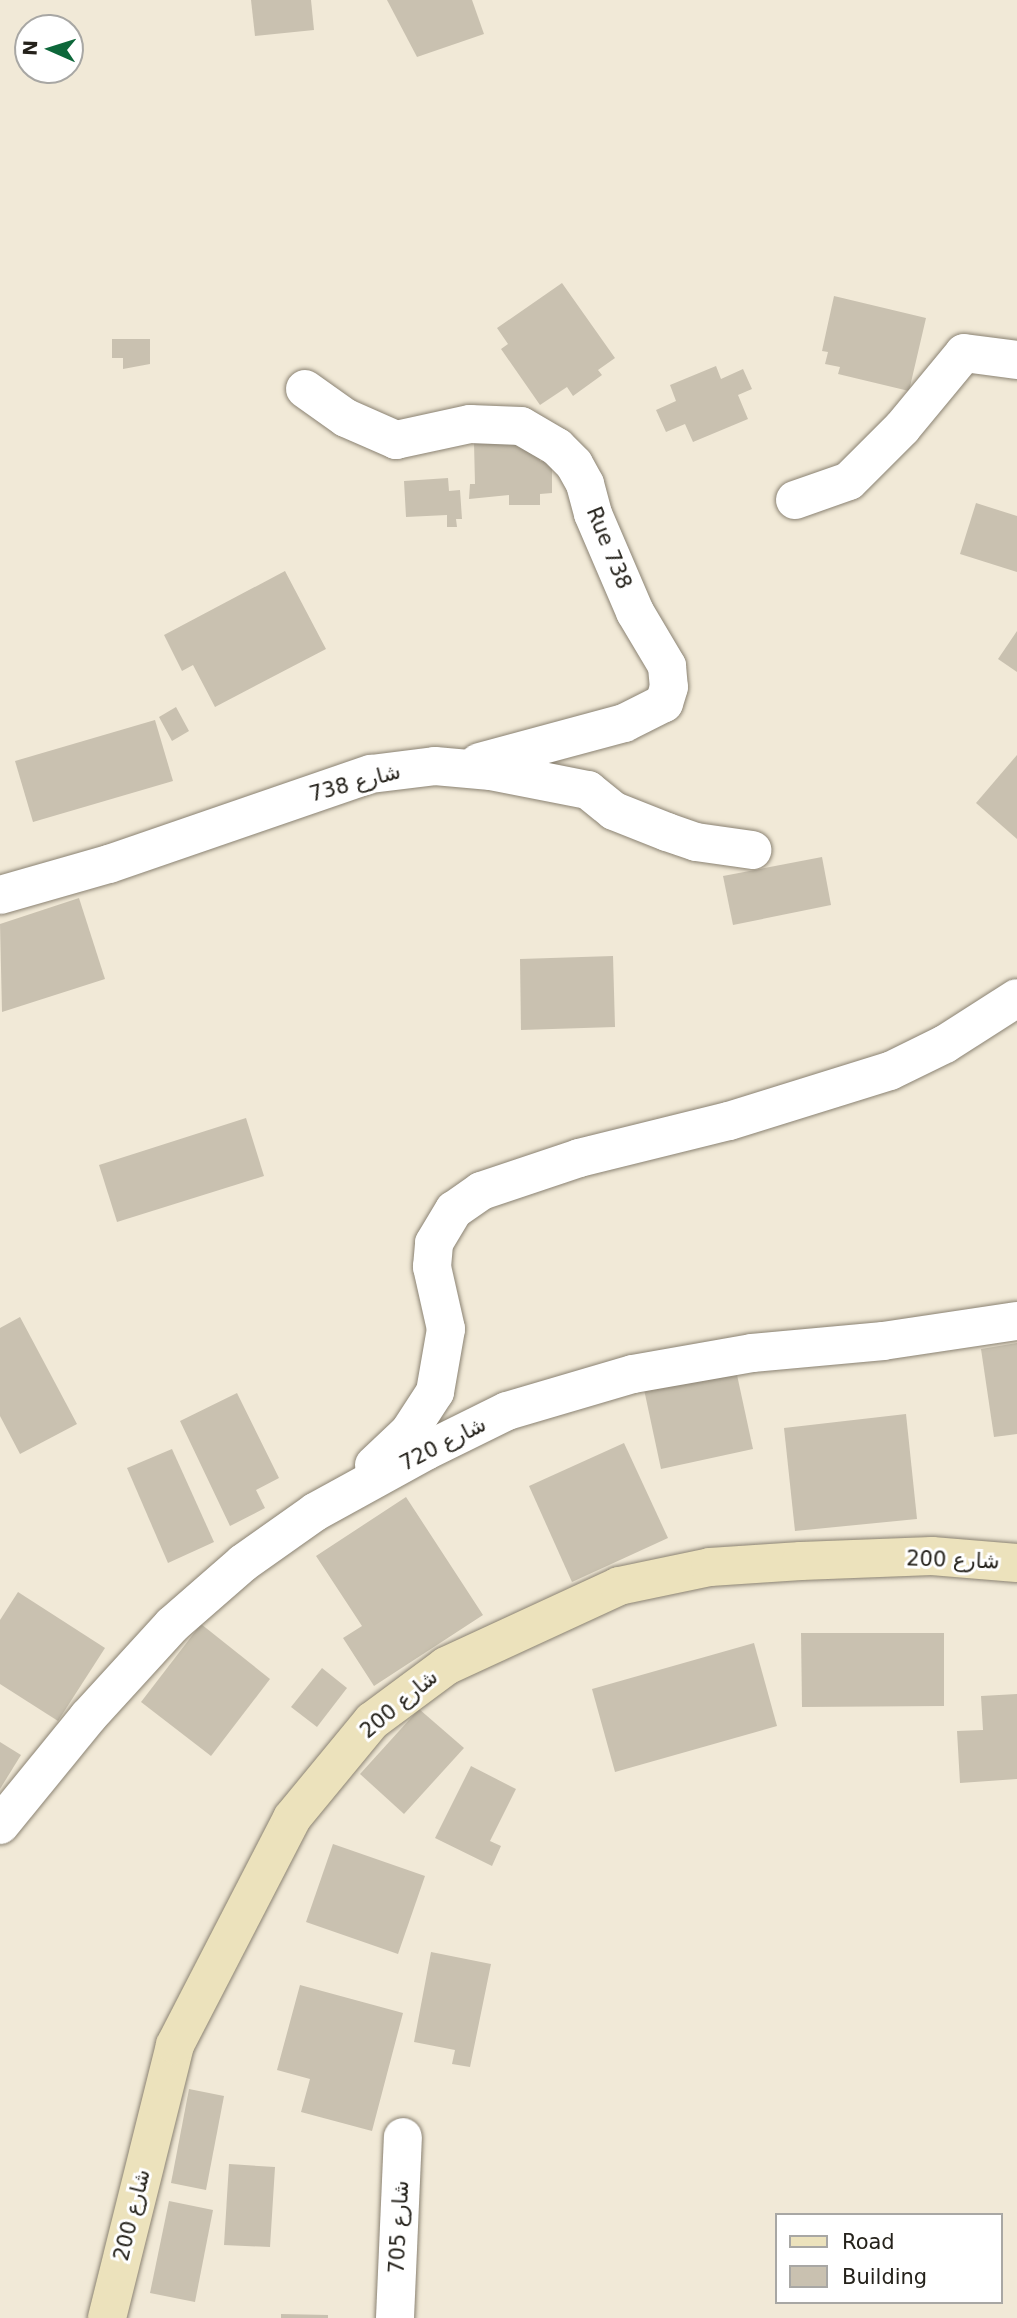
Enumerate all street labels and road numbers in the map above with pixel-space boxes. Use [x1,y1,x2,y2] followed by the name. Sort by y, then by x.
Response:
[581,503,637,593] street label: Rue 738
[307,759,403,807] street label: شارع 738
[396,1412,490,1476] street label: شارع 720
[906,1546,1000,1574] street label: شارع 200
[355,1664,443,1744] street label: شارع 200
[108,2167,156,2263] street label: شارع 200
[384,2180,414,2274] street label: شارع 705

